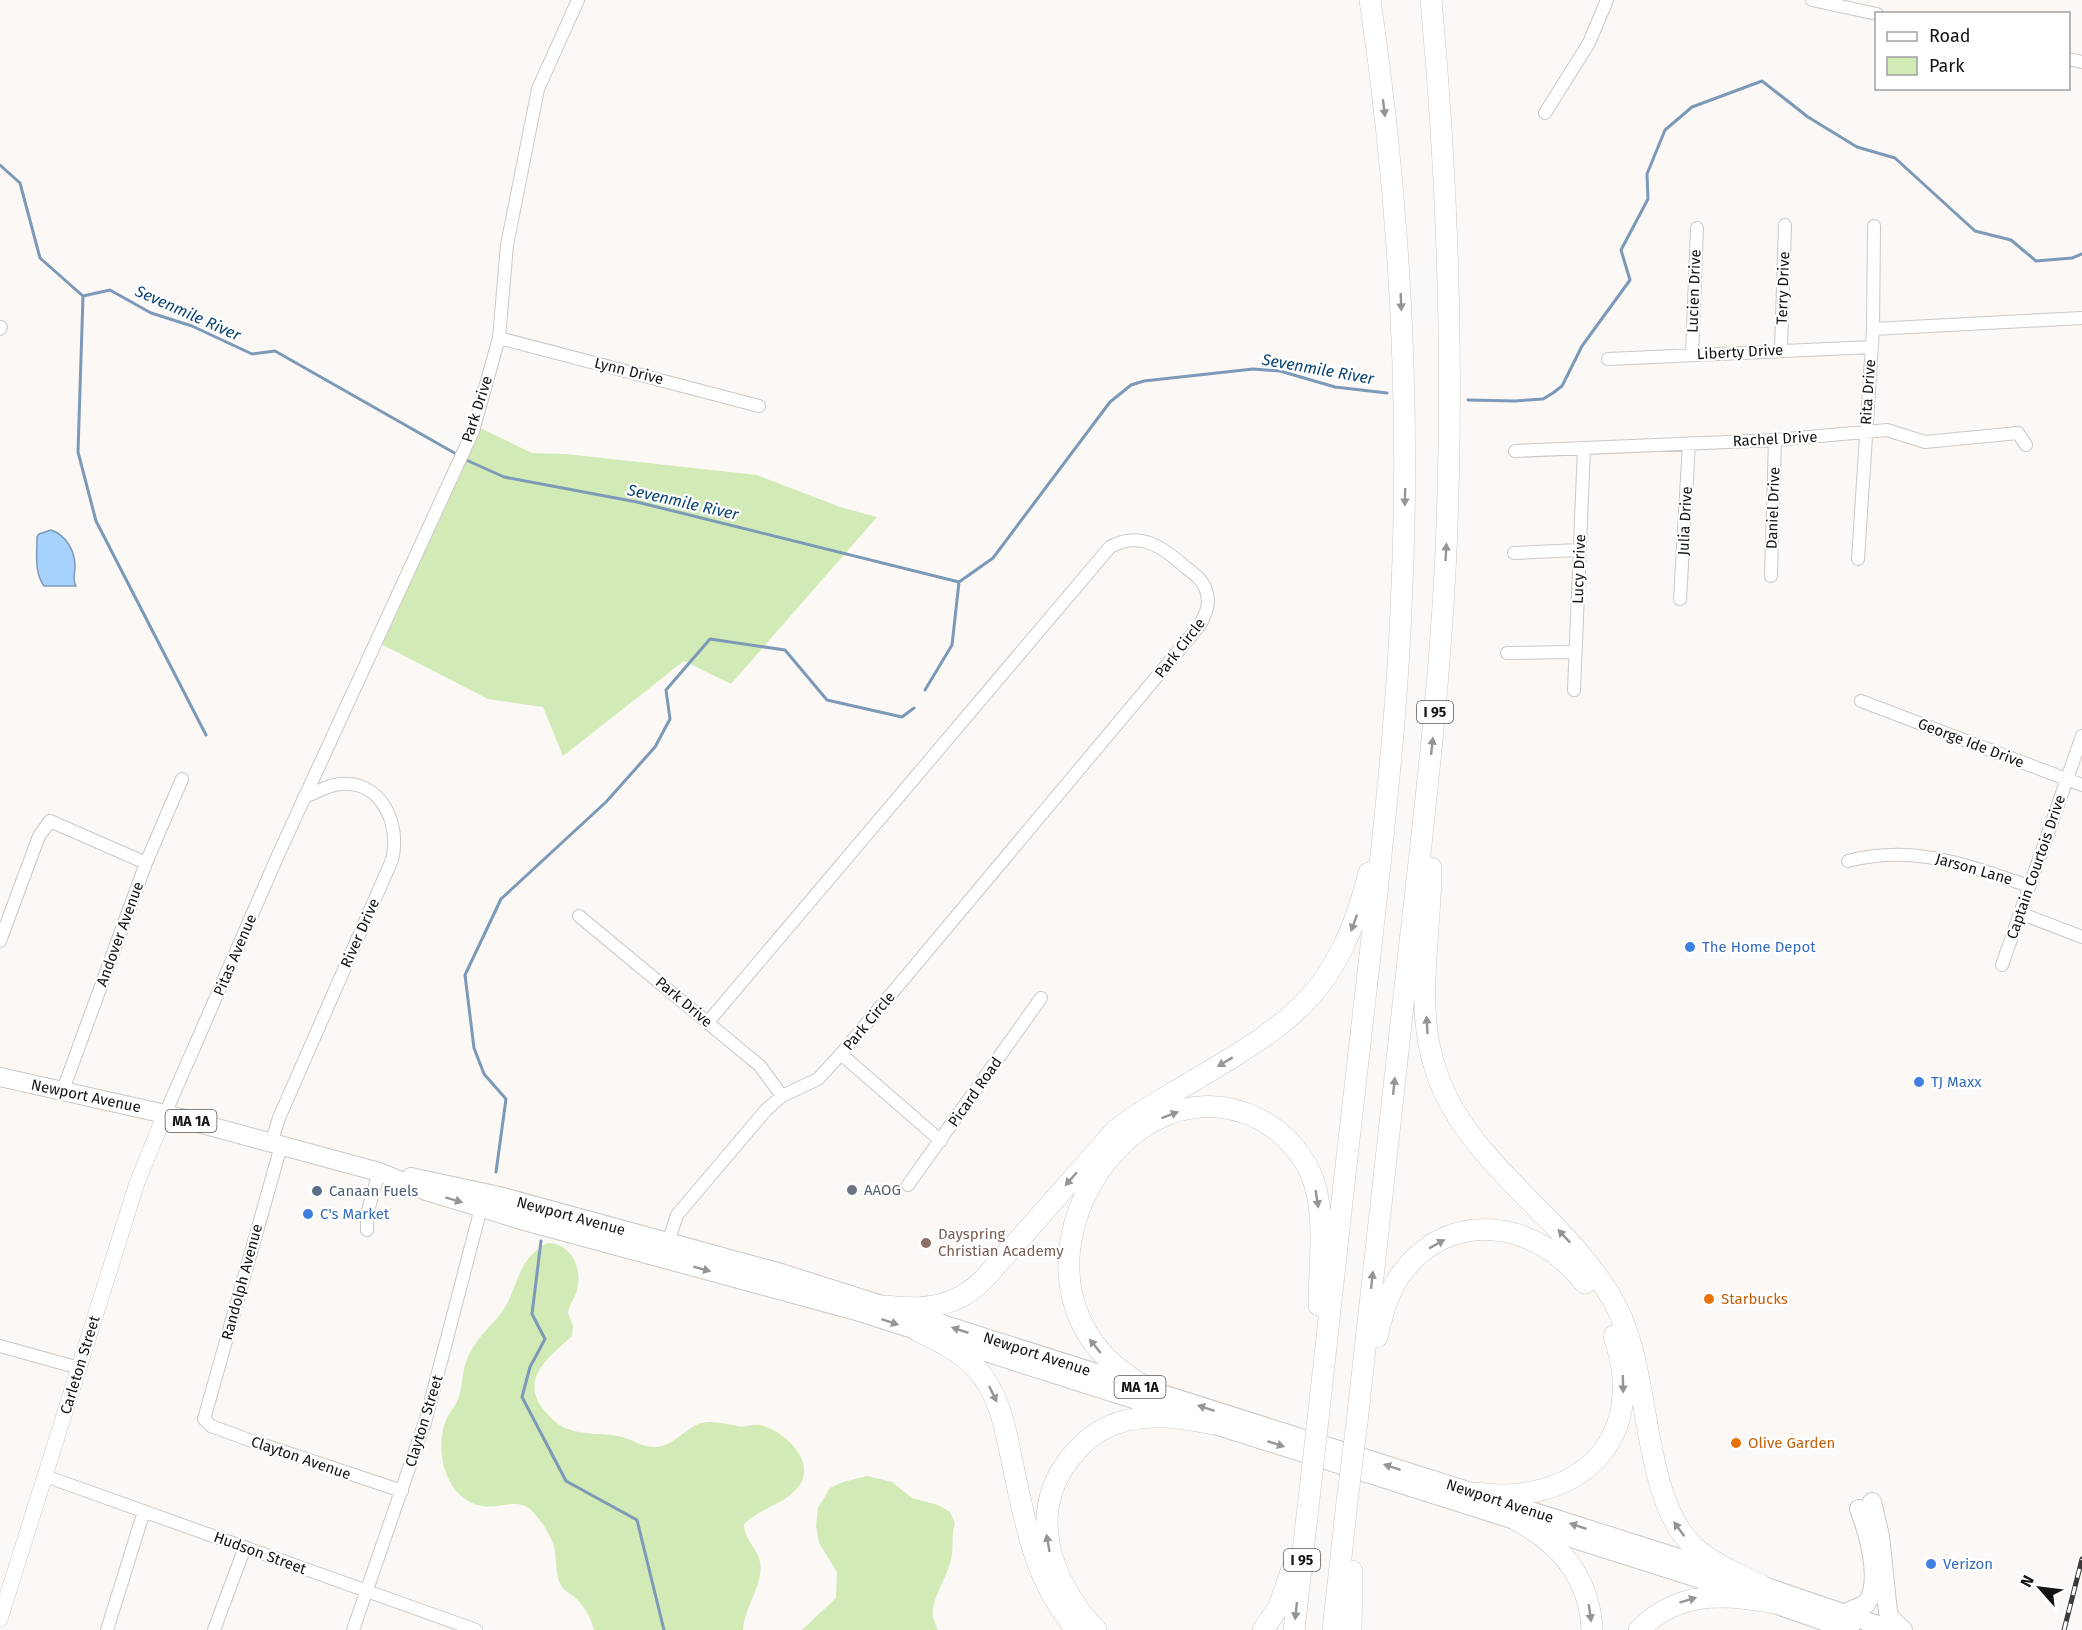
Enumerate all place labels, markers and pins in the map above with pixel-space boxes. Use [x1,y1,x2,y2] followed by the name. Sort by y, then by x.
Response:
[1702,938,1816,956] place label: The Home Depot
[1683,940,1697,954] marker: The Home Depot
[1931,1073,1982,1091] place label: TJ Maxx
[1912,1075,1926,1089] marker: TJ Maxx
[864,1181,901,1199] place label: AAOG
[329,1182,418,1200] place label: Canaan Fuels
[845,1183,859,1197] marker: AAOG
[310,1184,324,1198] marker: Canaan Fuels
[320,1205,390,1223] place label: C's Market
[301,1207,315,1221] marker: C's Market
[938,1225,1064,1260] place label: Dayspring Christian Academy
[919,1236,933,1250] marker: Dayspring Christian Academy
[1721,1290,1788,1308] place label: Starbucks
[1702,1292,1716,1306] marker: Starbucks
[1748,1434,1835,1452] place label: Olive Garden
[1729,1436,1743,1450] marker: Olive Garden
[1943,1555,1993,1573] place label: Verizon
[1924,1557,1938,1571] marker: Verizon

